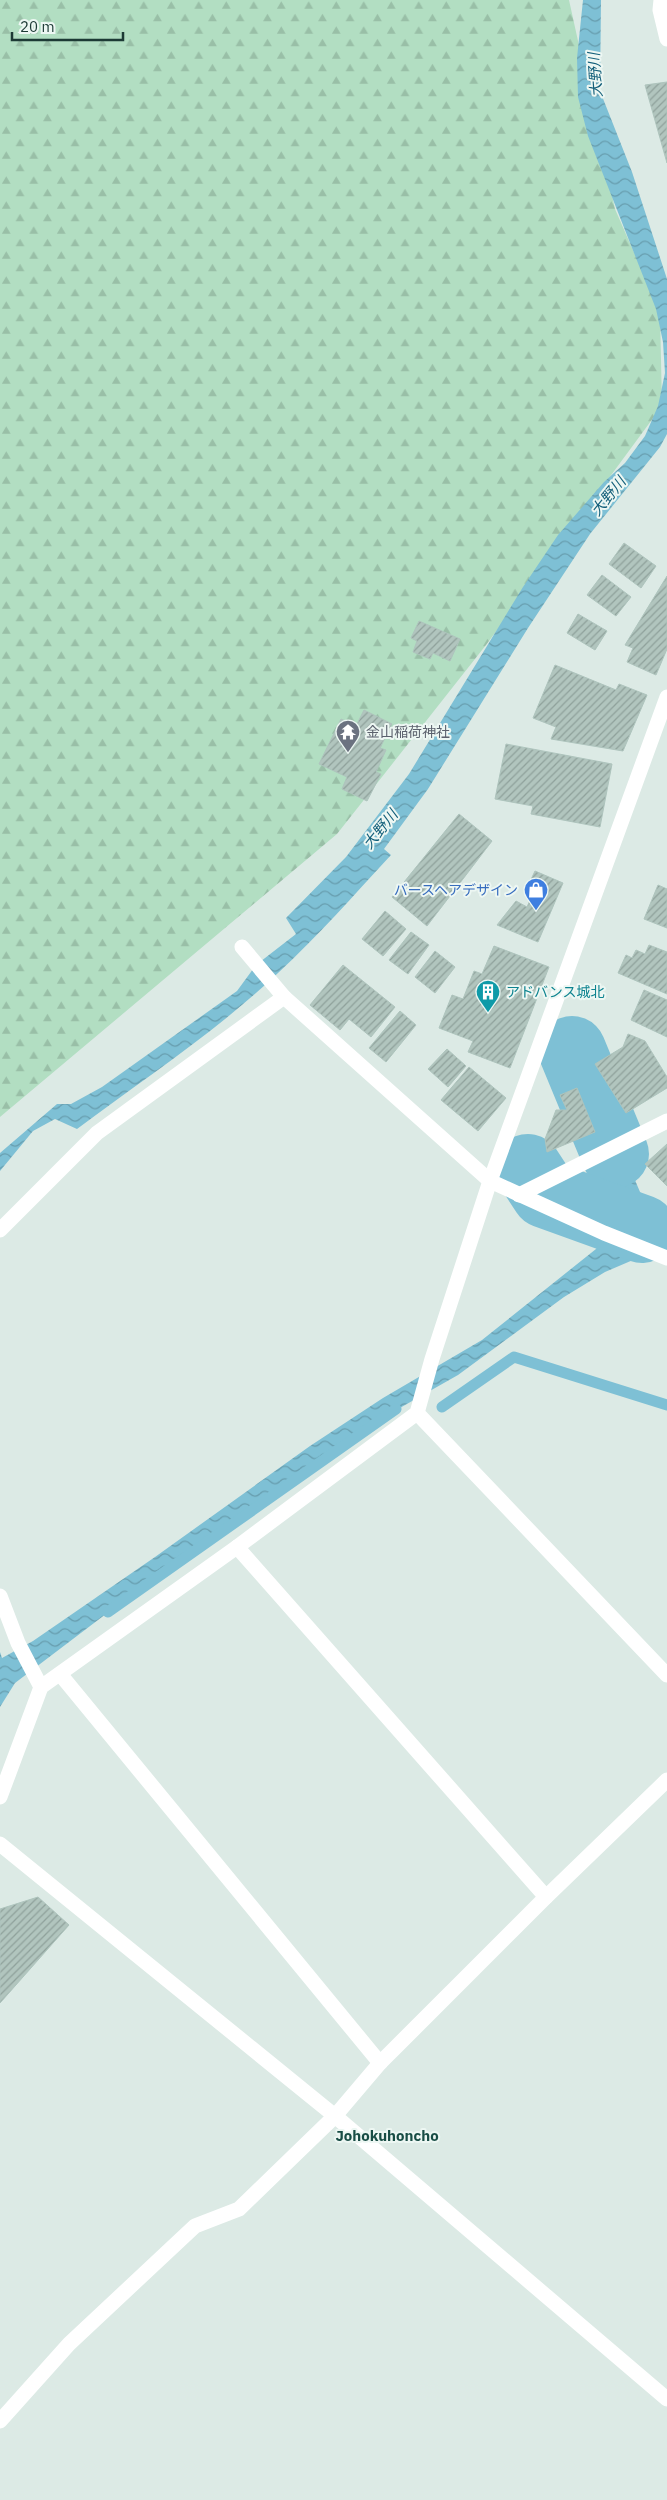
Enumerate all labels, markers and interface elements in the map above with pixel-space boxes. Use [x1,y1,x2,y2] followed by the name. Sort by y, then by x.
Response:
[12,10,124,42] scale bar
[20,17,55,36] text: 20 m
[584,50,606,98] water label: 大野川
[586,471,631,519] water label: 大野川
[335,719,361,753] temple icon: 金山稲荷神社
[366,723,450,741] place label: 金山稲荷神社
[358,804,403,852] water label: 大野川
[523,877,549,911] shop icon: バースヘアデザイン
[394,881,518,899] place label: バースヘアデザイン
[475,979,501,1013] building icon: アドバンス城北
[506,983,604,1001] place label: アドバンス城北
[335,2126,439,2145] district label: Johokuhoncho

